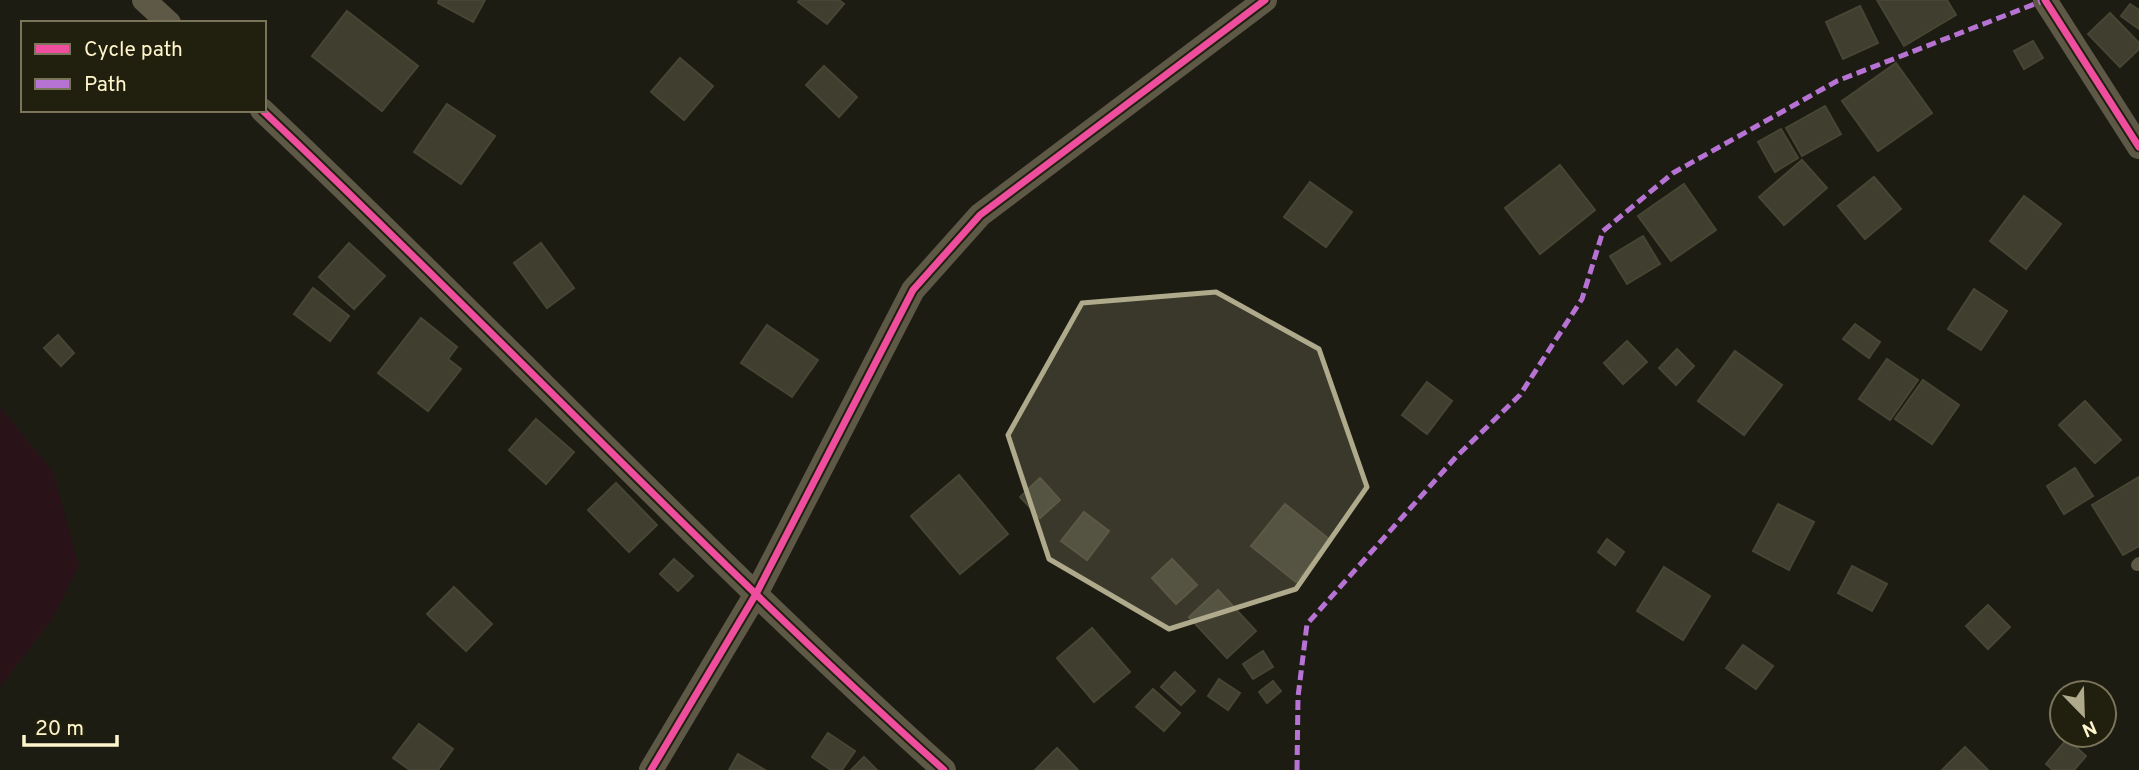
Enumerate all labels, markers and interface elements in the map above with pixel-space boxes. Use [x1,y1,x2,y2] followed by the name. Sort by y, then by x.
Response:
[21,21,266,112] legend
[84,37,183,64] text: Cycle path
[84,72,127,99] text: Path
[2048,679,2118,749] north arrow
[24,704,117,748] scale bar
[2078,714,2100,742] text: N
[35,716,84,743] text: 20 m

